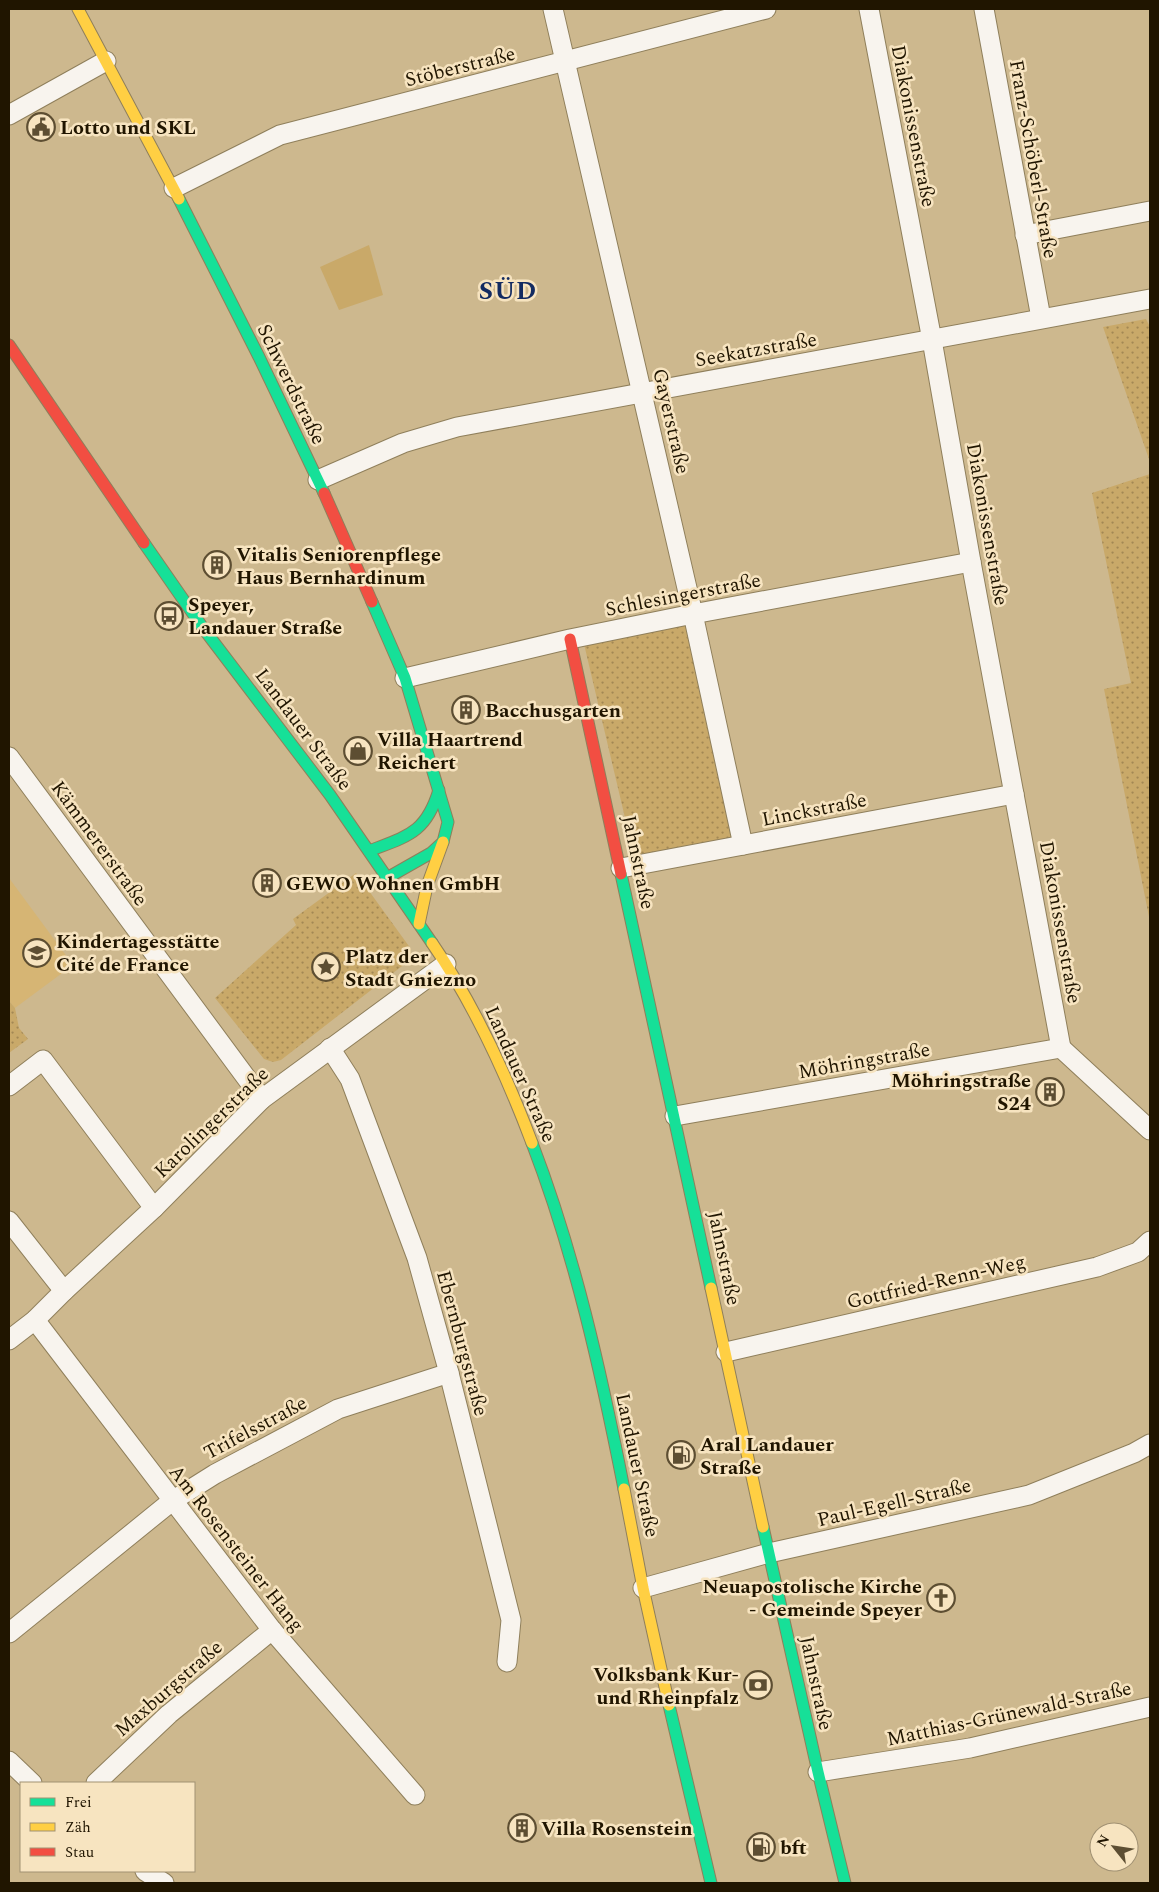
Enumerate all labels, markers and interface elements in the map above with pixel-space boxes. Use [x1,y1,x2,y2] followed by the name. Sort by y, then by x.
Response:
[402,39,519,95] street label: Stöberstraße
[883,43,943,210] street label: Diakonissenstraße
[1001,57,1065,261] street label: Franz-Schöberl-Straße
[26,112,56,142] public building icon: Lotto und SKL
[60,113,196,143] place label: Lotto und SKL
[479,273,537,311] district label: SÜD
[249,319,333,450] street label: Schwerdstraße
[693,325,819,375] street label: Seekatzstraße
[644,365,698,477] street label: Gayerstraße
[958,441,1016,608] street label: Diakonissenstraße
[236,540,441,593] place label: Vitalis Seniorenpflege Haus Bernhardinum
[202,550,232,580] building icon: Vitalis Seniorenpflege Haus Bernhardinum
[603,565,764,625] street label: Schlesingerstraße
[188,590,342,643] place label: Speyer, Landauer Straße
[154,601,184,631] bus stop icon: Speyer, Landauer Straße
[247,662,359,797] street label: Landauer Straße
[451,695,481,725] building icon: Bacchusgarten
[485,696,621,726] place label: Bacchusgarten
[377,725,523,778] place label: Villa Haartrend Reichert
[343,736,373,766] shop icon: Villa Haartrend Reichert
[43,775,155,913] street label: Kämmererstraße
[759,785,869,835] street label: Linckstraße
[613,812,663,912] street label: Jahnstraße
[1031,839,1089,1006] street label: Diakonissenstraße
[252,868,282,898] building icon: GEWO Wohnen GmbH
[286,869,500,899] place label: GEWO Wohnen GmbH
[56,927,220,980] place label: Kindertagesstätte Cité de France
[22,938,52,968] school or university icon: Kindertagesstätte Cité de France
[345,942,476,995] place label: Platz der Stadt Gniezno
[311,952,341,982] place icon: Platz der Stadt Gniezno
[477,1001,564,1147] street label: Landauer Straße
[796,1035,932,1087] street label: Möhringstraße
[147,1060,276,1186] street label: Karolingerstraße
[891,1066,1031,1119] place label: Möhringstraße S24
[1035,1077,1065,1107] building icon: Möhringstraße S24
[699,1208,749,1308] street label: Jahnstraße
[844,1247,1029,1317] street label: Gottfried-Renn-Weg
[428,1267,496,1420] street label: Ebernburgstraße
[198,1388,313,1468] street label: Trifelsstraße
[607,1390,667,1540] street label: Landauer Straße
[700,1430,834,1483] place label: Aral Landauer Straße
[666,1440,696,1470] fuel station icon: Aral Landauer Straße
[161,1458,311,1639] street label: Am Rosensteiner Hang
[814,1471,974,1535] street label: Paul-Egell-Straße
[703,1572,922,1625] place label: Neuapostolische Kirche - Gemeinde Speyer
[926,1583,956,1613] church icon: Neuapostolische Kirche - Gemeinde Speyer
[108,1633,229,1744] street label: Maxburgstraße
[791,1633,841,1733] street label: Jahnstraße
[593,1660,739,1713] place label: Volksbank Kur- und Rheinpfalz
[743,1670,773,1700] bank icon: Volksbank Kur- und Rheinpfalz
[884,1673,1134,1755] street label: Matthias-Grünewald-Straße
[20,1782,195,1872] legend
[65,1791,92,1814] text: Frei
[507,1813,537,1843] building icon: Villa Rosenstein
[541,1814,693,1844] place label: Villa Rosenstein
[65,1816,91,1839] text: Zäh
[1089,1822,1139,1872] north arrow
[1091,1831,1115,1851] text: N
[746,1832,776,1862] fuel station icon: bft
[780,1833,807,1863] place label: bft
[65,1841,94,1864] text: Stau

